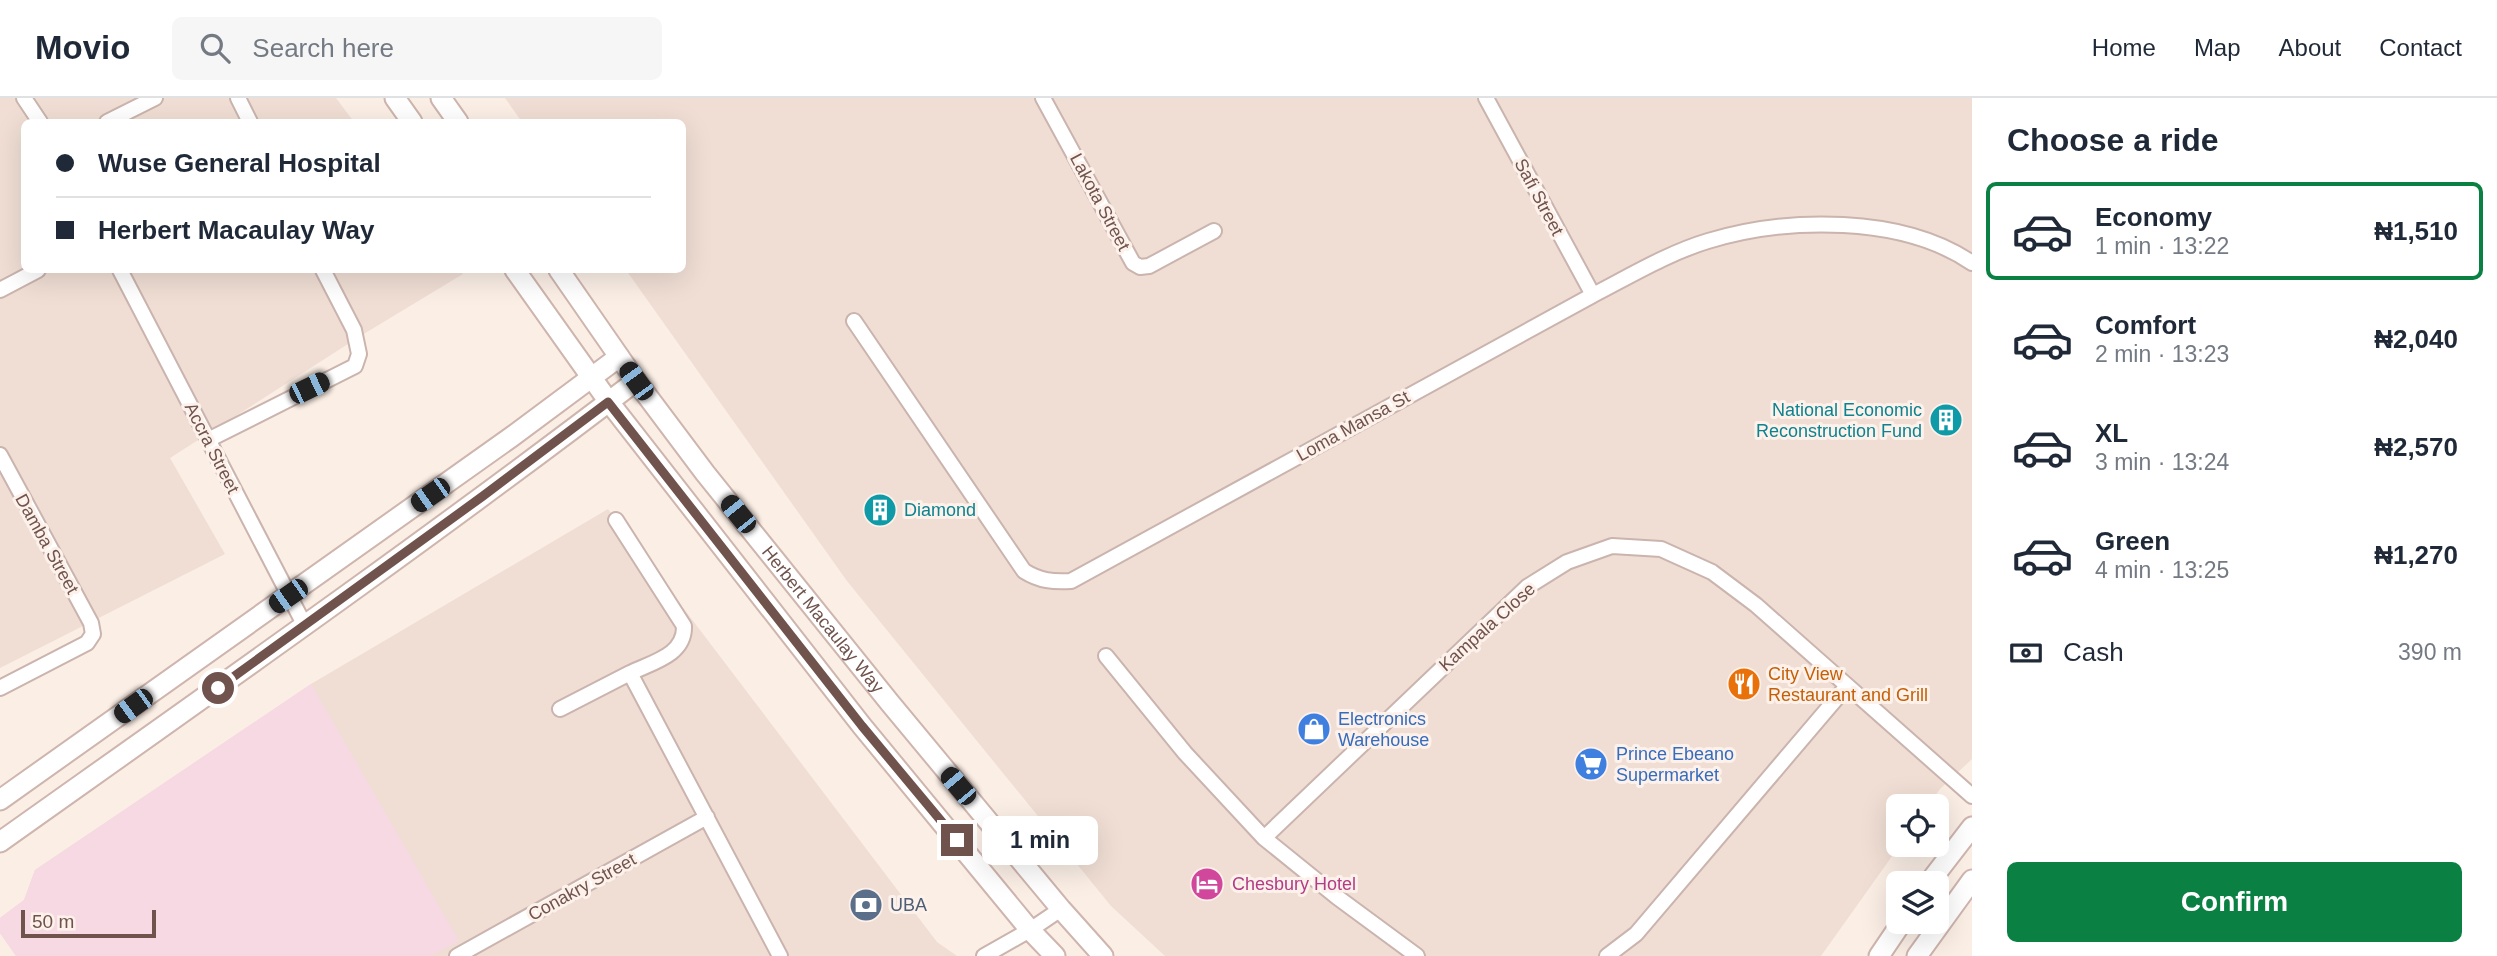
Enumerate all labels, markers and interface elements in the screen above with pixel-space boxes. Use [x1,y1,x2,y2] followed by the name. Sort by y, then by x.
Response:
[172,17,662,80] search box
[35,29,130,66] text: Movio
[196,29,234,67] icon: search
[252,33,394,63] text: Search here
[2092,34,2156,61] text: Home
[2194,34,2241,61] text: Map
[2279,34,2341,61] text: About
[2379,34,2462,61] text: Contact
[2007,122,2219,158] text: Choose a ride
[98,148,381,178] text: Wuse General Hospital
[1066,150,1134,254] street label: Lakota Street
[1510,155,1568,239] street label: Safi Street
[2011,200,2074,263] icon: car
[2095,202,2212,232] text: Economy
[98,215,374,245] text: Herbert Macaulay Way
[2374,216,2458,246] text: ₦1,510
[2095,233,2229,259] text: 1 min · 13:22
[2011,308,2074,371] icon: car
[2095,310,2196,340] text: Comfort
[2374,324,2458,354] text: ₦2,040
[2095,341,2229,367] text: 2 min · 13:23
[616,358,657,404] car
[286,369,333,407] car
[1293,387,1413,465] street label: Loma Mansa St
[181,399,243,497] street label: Accra Street
[1756,400,1922,441] place label: National Economic Reconstruction Fund
[1927,401,1965,439] building icon: National Economic Reconstruction Fund
[2011,416,2074,479] icon: car
[2095,418,2128,448] text: XL
[2374,432,2458,462] text: ₦2,570
[2095,449,2229,475] text: 3 min · 13:24
[407,474,454,516] car
[11,491,83,597] street label: Damba Street
[717,491,760,537] car
[861,491,899,529] building icon: Diamond
[904,500,976,520] place label: Diamond
[2011,524,2074,587] icon: car
[2095,526,2170,556] text: Green
[2374,540,2458,570] text: ₦1,270
[758,542,888,697] street label: Herbert Macaulay Way
[2095,557,2229,583] text: 4 min · 13:25
[265,575,312,617] car
[1435,579,1539,675] street label: Kampala Close
[2007,634,2045,672] icon: cash
[2063,637,2124,667] text: Cash
[2398,639,2462,665] text: 390 m
[1768,664,1928,705] place label: City View Restaurant and Grill
[1725,665,1763,703] restaurant icon: City View Restaurant and Grill
[202,672,234,704] route start
[110,685,157,727] car
[1338,709,1429,750] place label: Electronics Warehouse
[1295,710,1333,748] shop icon: Electronics Warehouse
[1616,744,1734,785] place label: Prince Ebeano Supermarket
[1572,745,1610,783] supermarket icon: Prince Ebeano Supermarket
[937,763,980,809] car
[1886,794,1949,934] map controls
[1886,794,1949,857] button: locate
[982,816,1097,864] callout: 1 min
[941,824,973,856] route end
[1010,827,1070,853] text: 1 min
[525,849,639,925] street label: Conakry Street
[2007,862,2462,942] button: Confirm
[1188,865,1226,903] hotel icon: Chesbury Hotel
[1886,871,1949,934] button: layers
[1232,874,1356,894] place label: Chesbury Hotel
[847,886,885,924] bank icon: UBA
[890,895,927,915] place label: UBA
[21,907,156,939] scale bar
[32,911,74,932] text: 50 m

